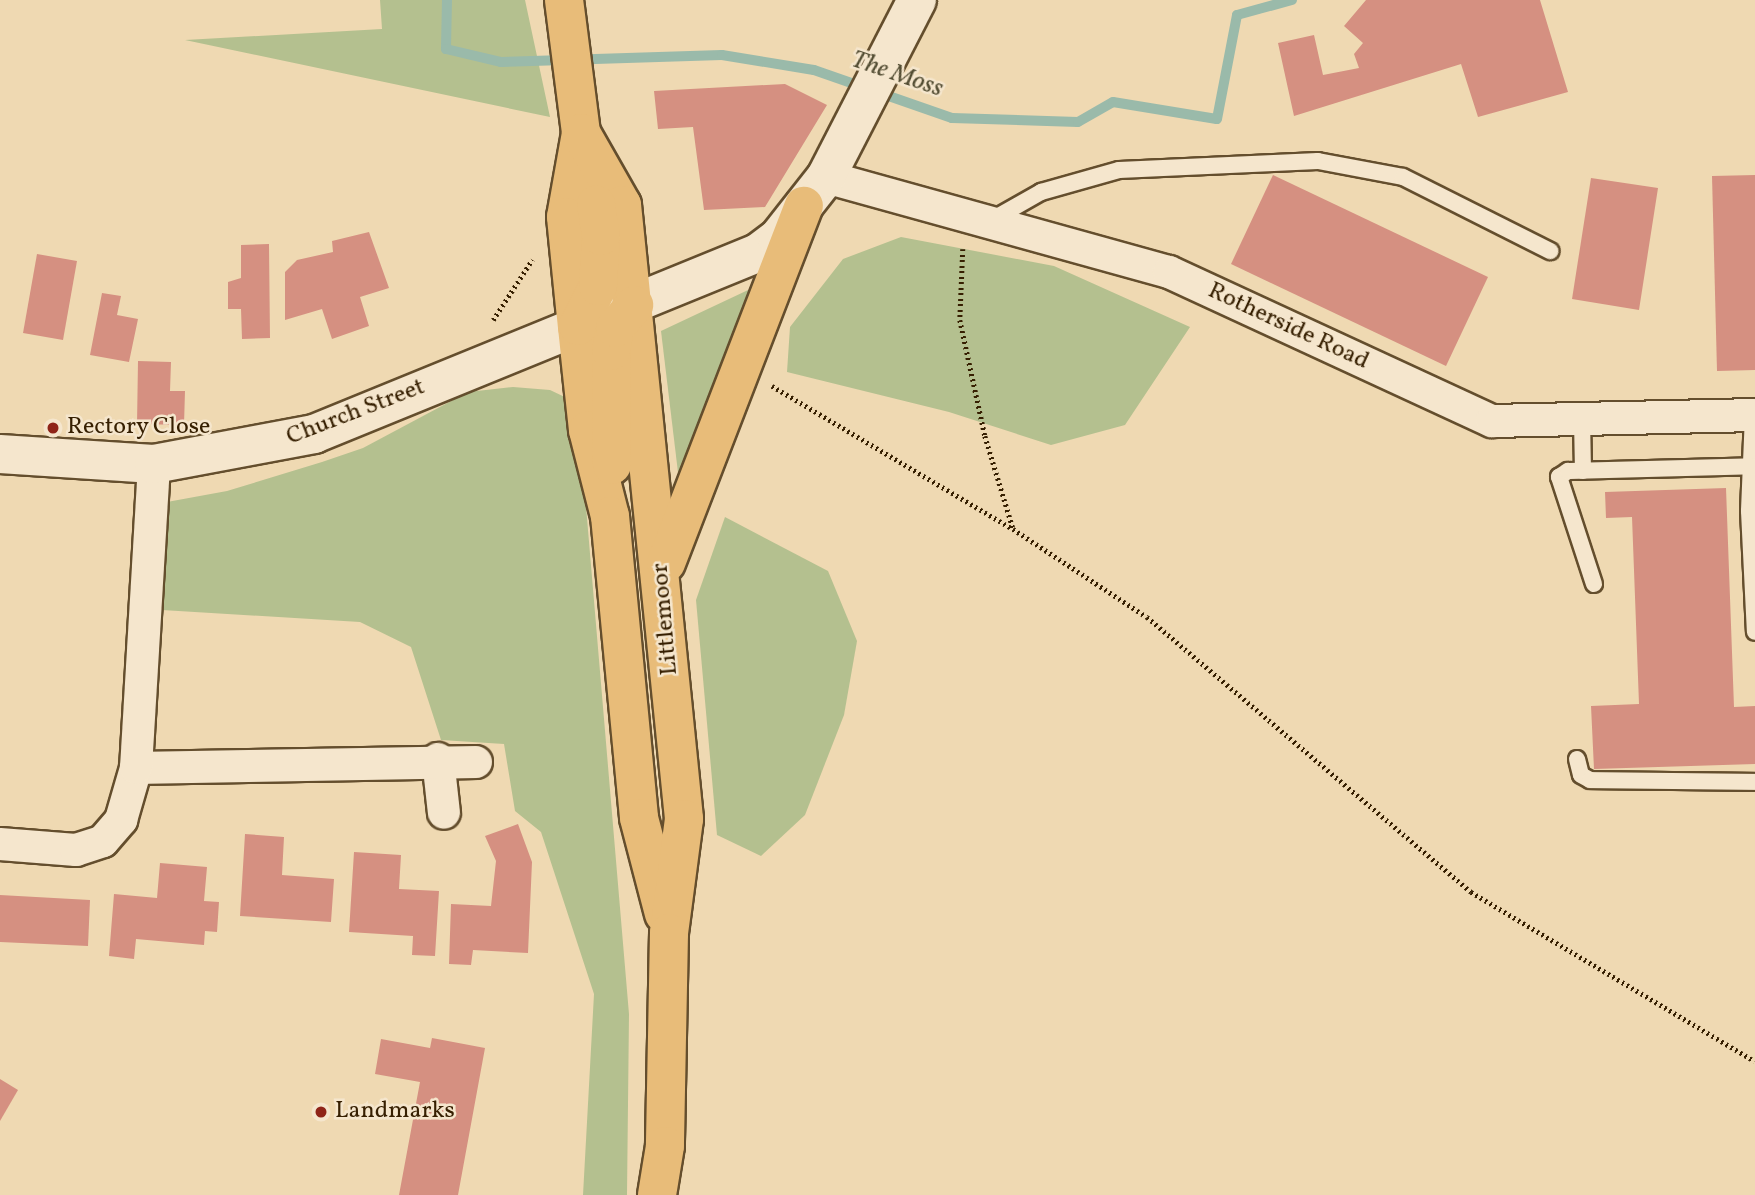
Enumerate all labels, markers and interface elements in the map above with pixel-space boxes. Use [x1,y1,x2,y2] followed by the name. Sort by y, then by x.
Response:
[847,45,947,105] water label: The Moss
[1203,277,1373,377] street label: Rotherside Road
[283,373,429,453] street label: Church Street
[67,414,211,442] place label: Rectory Close
[45,420,61,436] marker: Rectory Close
[647,562,685,676] street label: Littlemoor
[335,1098,455,1126] place label: Landmarks
[313,1104,329,1120] marker: Landmarks

